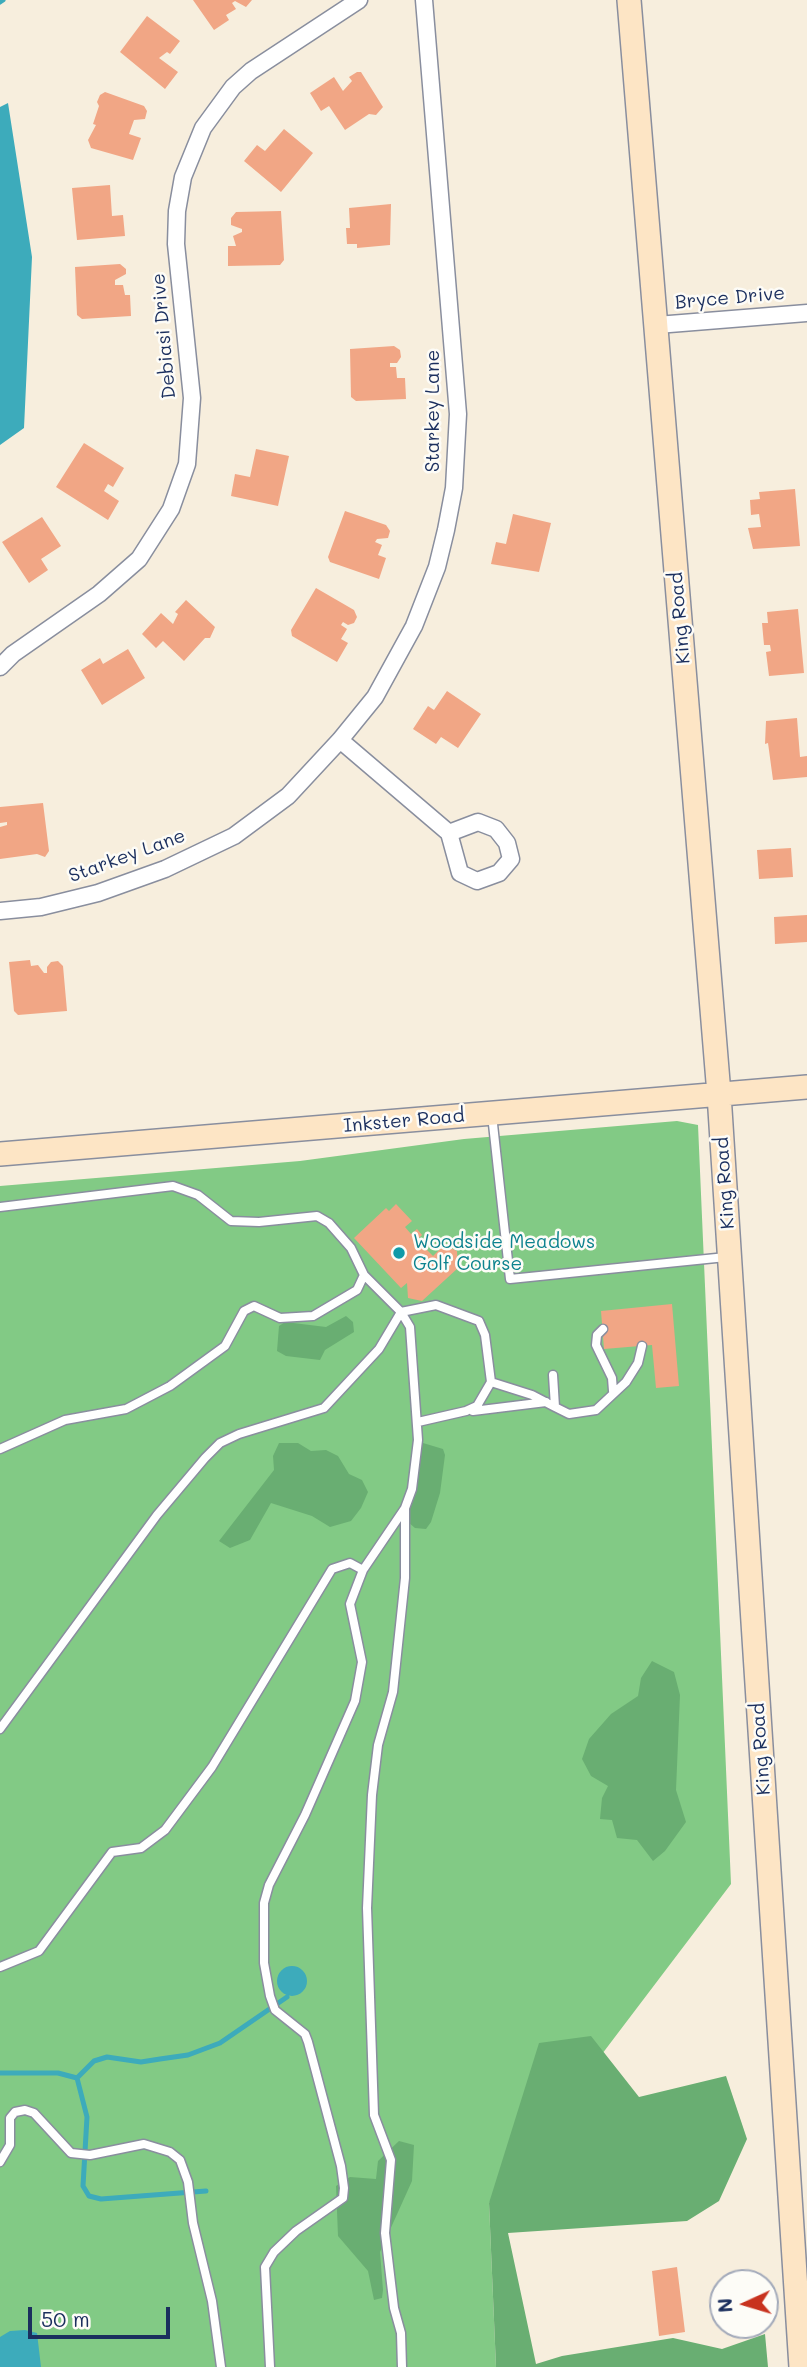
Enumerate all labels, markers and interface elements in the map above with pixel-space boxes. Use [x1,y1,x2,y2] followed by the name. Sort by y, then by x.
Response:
[147,272,181,400] street label: Debiasi Drive
[674,282,786,314] street label: Bryce Drive
[422,350,444,472] street label: Starkey Lane
[665,571,695,665] street label: King Road
[66,824,188,888] street label: Starkey Lane
[343,1104,465,1138] street label: Inkster Road
[710,1136,740,1230] street label: King Road
[413,1231,595,1275] place label: Woodside Meadows Golf Course
[391,1245,407,1261] marker: Woodside Meadows Golf Course
[746,1702,776,1796] street label: King Road
[709,2269,779,2339] north arrow
[32,2294,173,2338] scale bar
[712,2297,738,2313] text: N
[41,2305,90,2332] text: 50 m

